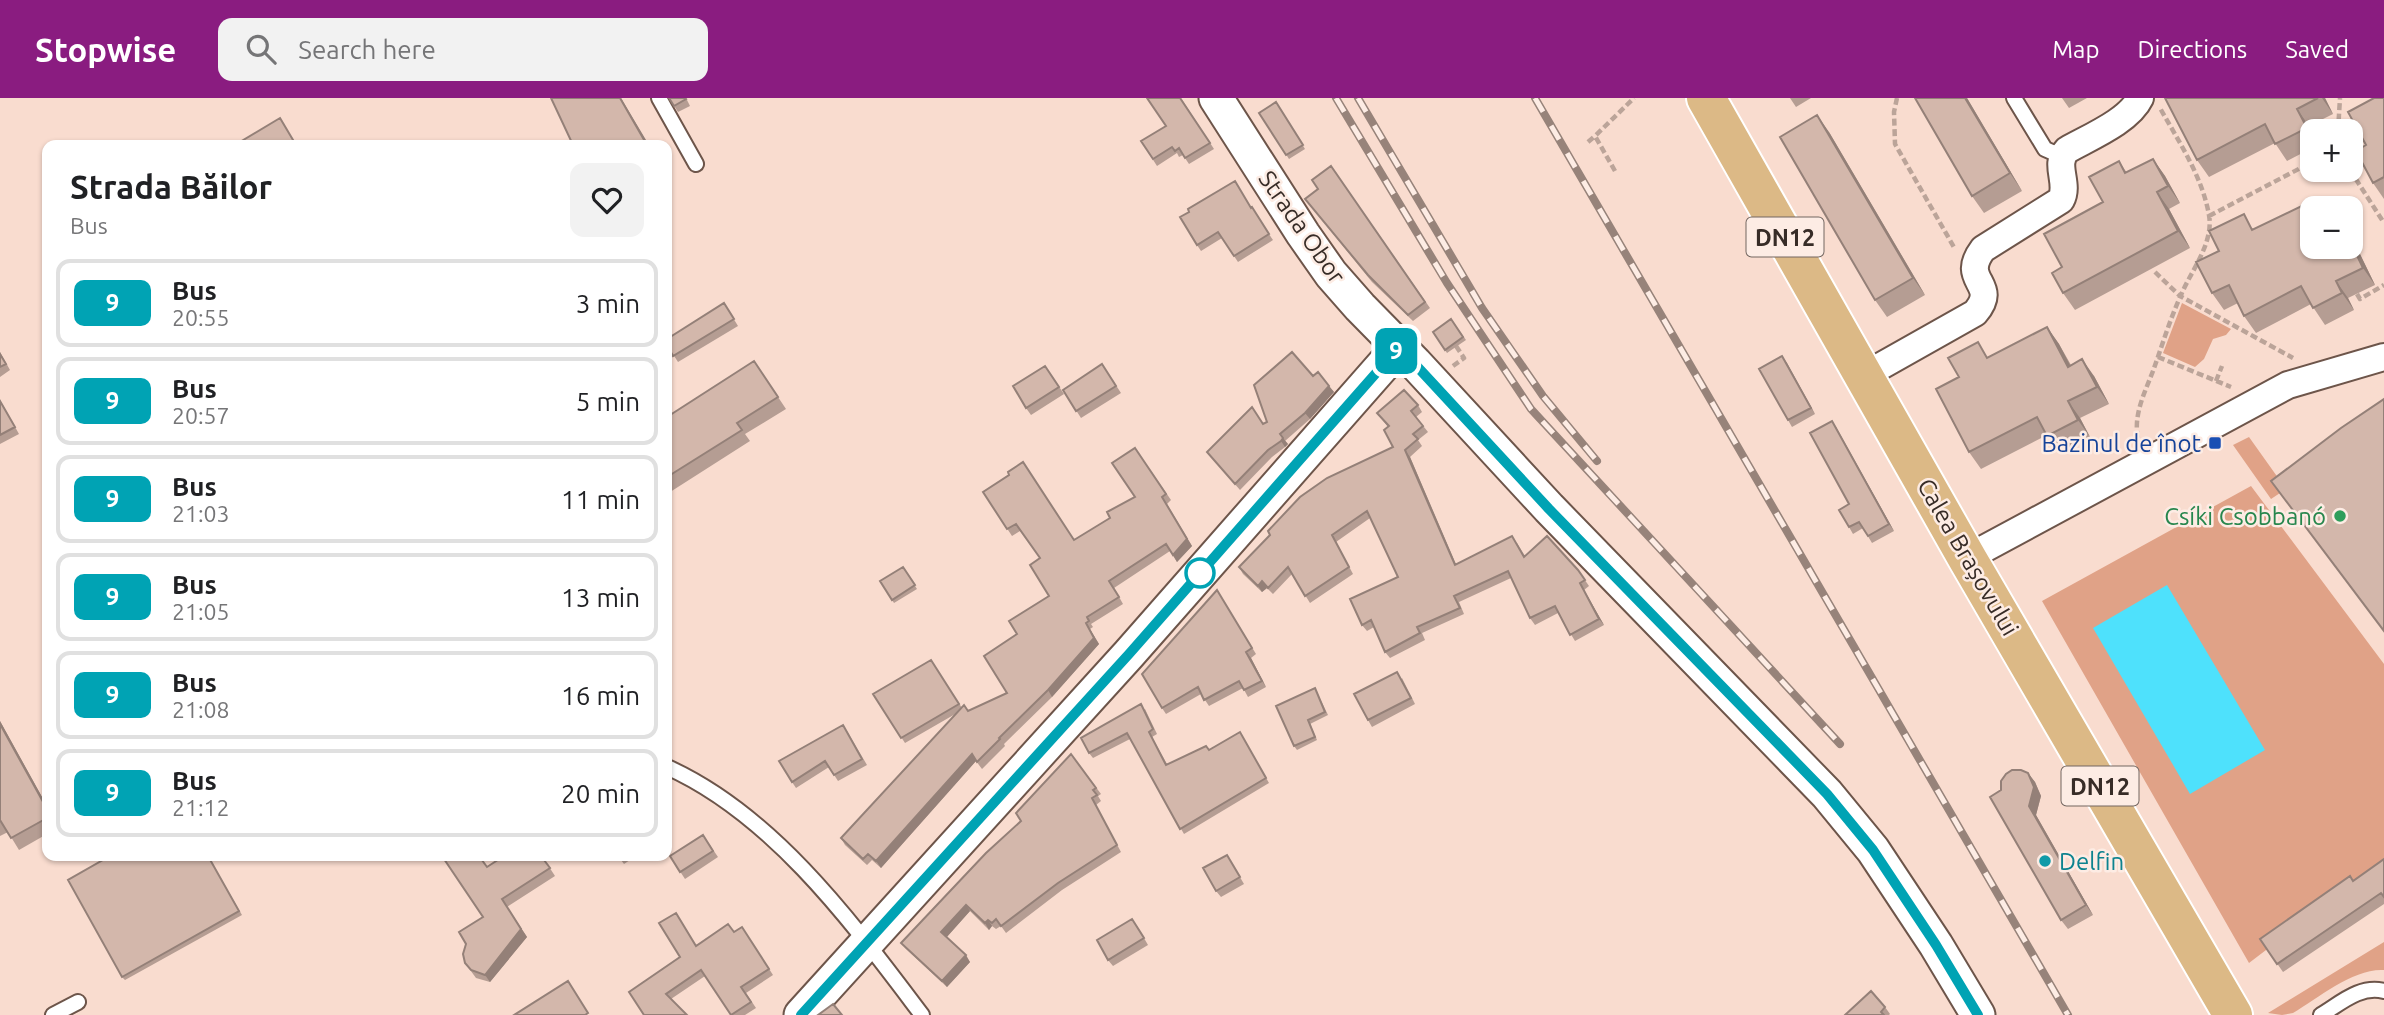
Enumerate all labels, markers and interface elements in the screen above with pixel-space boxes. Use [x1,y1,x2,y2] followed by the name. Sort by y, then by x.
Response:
[218,18,708,81] search box
[242,30,280,68] icon: search
[35,31,176,68] text: Stopwise
[298,35,436,64] text: Search here
[2052,36,2099,63] text: Map
[2137,36,2247,63] text: Directions
[2285,36,2349,63] text: Saved
[2300,119,2363,259] map controls
[2300,119,2363,182] button: +
[570,163,644,237] button: heart
[1253,166,1351,288] street label: Strada Obor
[70,168,272,205] text: Strada Băilor
[2300,196,2363,259] button: −
[70,213,108,238] text: Bus
[1746,218,1824,256] road number: DN12
[172,276,217,305] text: Bus
[106,289,119,316] text: 9
[576,289,640,318] text: 3 min
[172,305,230,330] text: 20:55
[1373,328,1419,374] line badge: 9
[1389,337,1403,364] text: 9
[172,374,217,403] text: Bus
[106,387,119,414] text: 9
[576,387,640,416] text: 5 min
[172,403,230,428] text: 20:57
[2042,430,2202,457] place label: Bazinul de înot
[2207,435,2223,451] marker: Bazinul de înot
[172,472,217,501] text: Bus
[1912,474,2024,640] street label: Calea Brașovului
[106,485,119,512] text: 9
[561,485,640,514] text: 11 min
[172,501,230,526] text: 21:03
[2164,503,2326,530] place label: Csíki Csobbanó
[2332,508,2348,524] marker: Csíki Csobbanó
[1185,558,1215,588] unlabelled marker
[172,570,217,599] text: Bus
[106,583,119,610] text: 9
[561,583,640,612] text: 13 min
[172,599,230,624] text: 21:05
[172,668,217,697] text: Bus
[106,681,119,708] text: 9
[561,681,640,710] text: 16 min
[172,697,230,722] text: 21:08
[172,766,217,795] text: Bus
[2062,766,2138,806] road number: DN12
[106,779,119,806] text: 9
[561,779,640,808] text: 20 min
[172,795,230,820] text: 21:12
[2059,848,2124,875] place label: Delfin
[2037,853,2053,869] marker: Delfin

